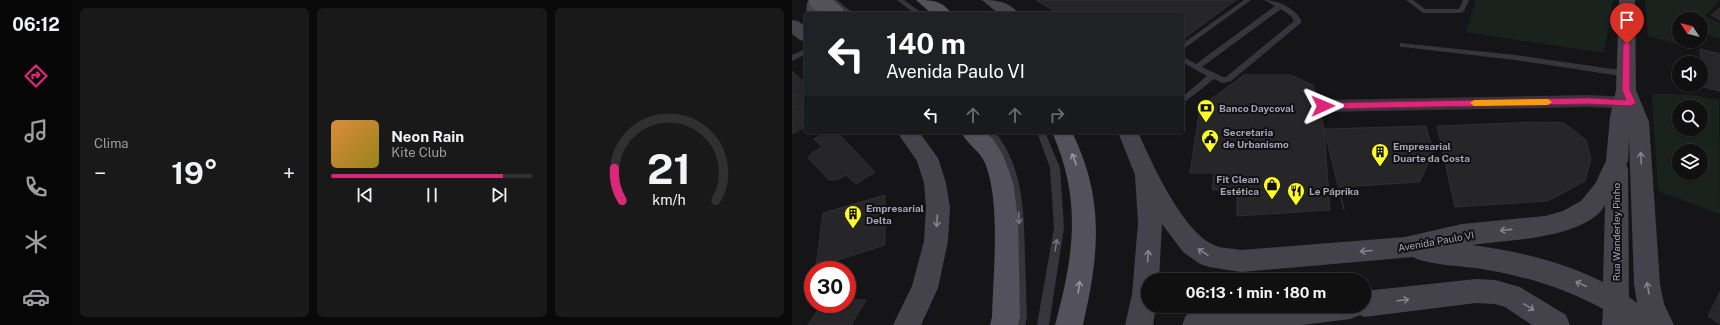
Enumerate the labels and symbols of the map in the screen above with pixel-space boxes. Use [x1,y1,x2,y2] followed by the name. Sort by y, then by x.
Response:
[1610,3,1644,44] pin
[1672,12,1708,48] north arrow
[1302,85,1344,127] position arrow
[1196,98,1216,123] bank icon: Banco Daycoval
[1219,102,1294,114] place label: Banco Daycoval
[1223,126,1289,150] place label: Secretaria de Urbanismo
[1200,128,1220,153] public building icon: Secretaria de Urbanismo
[1393,140,1470,164] place label: Empresarial Duarte da Costa
[1370,142,1390,167] building icon: Empresarial Duarte da Costa
[1637,152,1644,165] one-way arrow
[1069,153,1077,165] one-way arrow
[1216,173,1259,197] place label: Fit Clean Estética
[1262,175,1282,200] shop icon: Fit Clean Estética
[1286,181,1306,206] restaurant icon: Le Páprika
[1610,182,1622,281] street label: Rua Wanderley Pinho
[1309,185,1359,197] place label: Le Páprika
[866,202,924,226] place label: Empresarial Delta
[843,204,863,229] building icon: Empresarial Delta
[1015,211,1023,224] one-way arrow
[933,214,941,227] one-way arrow
[1500,226,1513,234] one-way arrow
[1397,228,1475,254] street label: Avenida Paulo VI
[1052,239,1060,252] one-way arrow
[1360,247,1373,255] one-way arrow
[1198,248,1209,257] one-way arrow
[1144,250,1151,263] one-way arrow
[804,261,856,313] speed limit sign: 30
[1576,280,1588,287] one-way arrow
[1075,281,1083,294] one-way arrow
[1644,282,1652,295] one-way arrow
[1396,296,1409,303] one-way arrow
[1523,303,1535,311] one-way arrow

